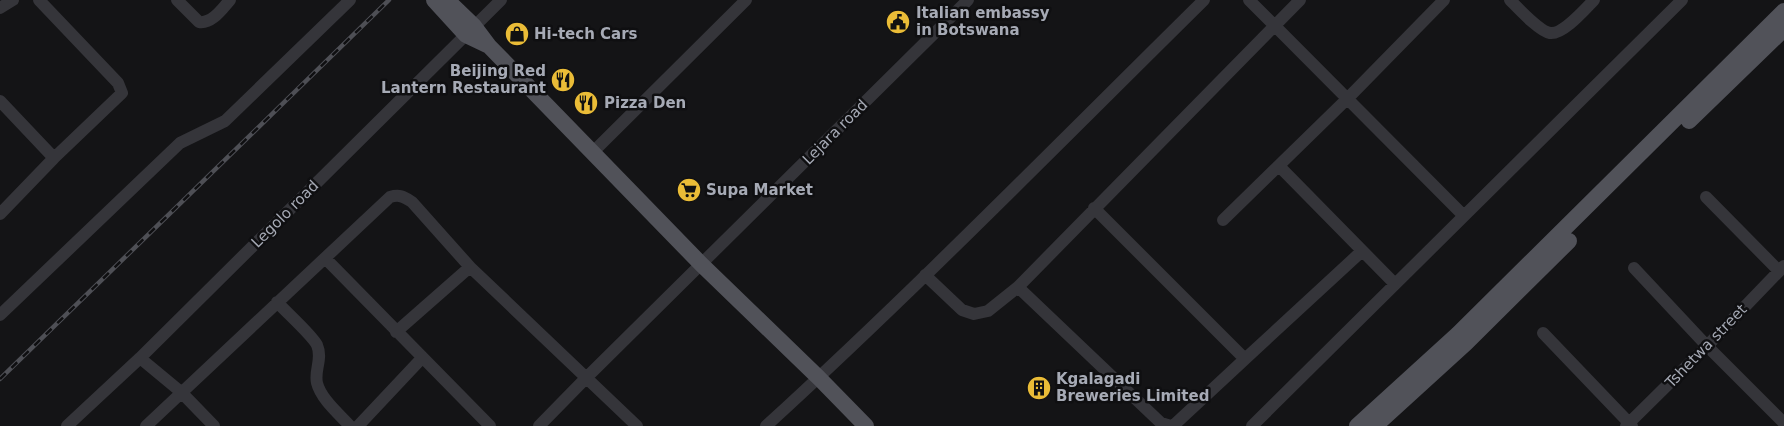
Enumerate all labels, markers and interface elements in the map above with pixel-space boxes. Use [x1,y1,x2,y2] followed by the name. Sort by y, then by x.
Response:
[916,4,1050,39] place label: Italian embassy in Botswana
[885,9,911,35] public building icon: Italian embassy in Botswana
[504,21,530,47] shop icon: Hi-tech Cars
[534,25,638,43] place label: Hi-tech Cars
[381,62,546,97] place label: Beijing Red Lantern Restaurant
[550,67,576,93] restaurant icon: Beijing Red Lantern Restaurant
[573,90,599,116] restaurant icon: Pizza Den
[604,94,686,112] place label: Pizza Den
[799,96,871,168] street label: Lejara road
[248,177,322,251] street label: Legolo road
[676,177,702,203] supermarket icon: Supa Market
[706,181,813,199] place label: Supa Market
[1661,300,1750,392] street label: Tshetwa street
[1056,370,1209,405] place label: Kgalagadi Breweries Limited
[1026,375,1052,401] building icon: Kgalagadi Breweries Limited

